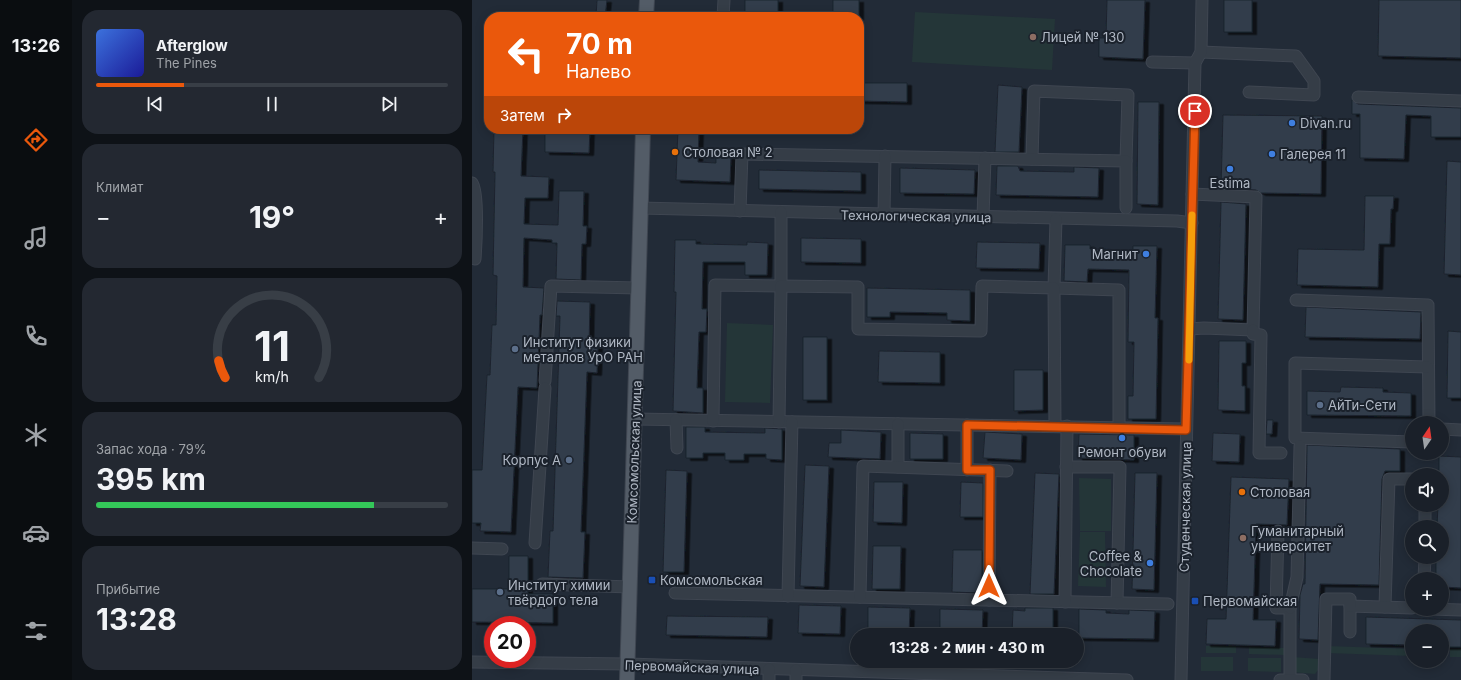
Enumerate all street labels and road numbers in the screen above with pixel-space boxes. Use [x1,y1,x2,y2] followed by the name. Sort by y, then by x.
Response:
[840,207,992,225] street label: Технологическая улица
[624,380,644,524] street label: Комсомольская улица
[1176,442,1194,572] street label: Студенческая улица
[624,657,760,677] street label: Первомайская улица

